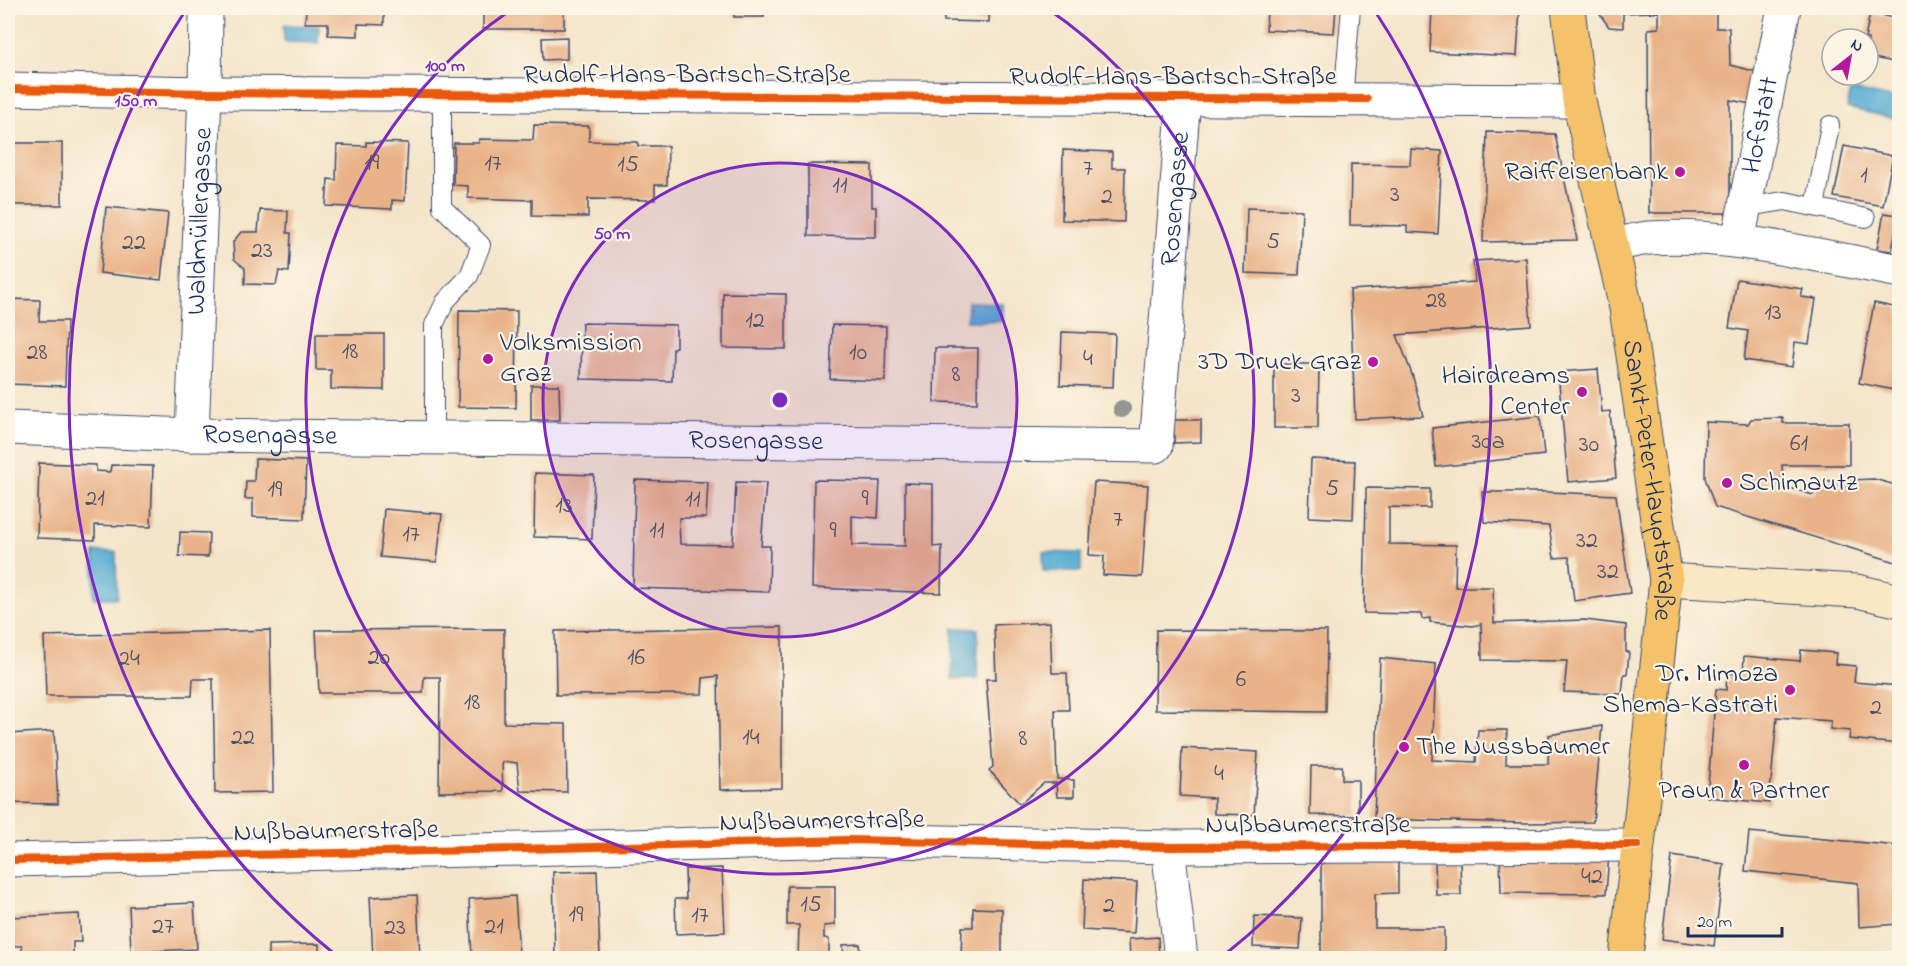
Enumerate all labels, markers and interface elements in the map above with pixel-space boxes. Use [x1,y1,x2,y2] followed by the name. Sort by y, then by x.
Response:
[1820,27,1880,87] north arrow
[1846,33,1868,59] text: N
[425,54,465,80] text: 100 m
[523,56,852,95] street label: Rudolf-Hans-Bartsch-Straße
[1009,58,1338,97] street label: Rudolf-Hans-Bartsch-Straße
[1732,73,1789,177] street label: Hofstatt
[115,89,157,115] text: 150 m
[177,126,223,316] street label: Waldmüllergasse
[1151,130,1201,268] street label: Rosengasse
[365,146,380,181] house number: 19
[484,147,502,182] house number: 17
[617,148,639,183] house number: 15
[1083,152,1093,187] house number: 7
[1504,153,1668,192] place label: Raiffeisenbank
[1860,159,1868,194] house number: 1
[1673,165,1687,179] marker: Raiffeisenbank
[832,169,848,204] house number: 11
[1390,178,1400,213] house number: 3
[1101,180,1113,215] house number: 2
[594,222,630,248] text: 50 m
[1266,225,1280,260] house number: 5
[122,226,146,261] house number: 22
[251,234,273,269] house number: 23
[1426,284,1446,319] house number: 28
[1764,296,1782,331] house number: 13
[745,304,765,339] house number: 12
[499,324,642,394] place label: Volksmission Graz
[342,335,358,370] house number: 18
[27,336,47,371] house number: 28
[849,336,867,371] house number: 10
[1611,337,1685,624] street label: Sankt-Peter-Hauptstraße
[1083,342,1093,377] house number: 4
[1198,343,1362,382] place label: 3D Druck Graz
[481,352,495,366] marker: Volksmission Graz
[1366,355,1380,369] marker: 3D Druck Graz
[1442,357,1571,427] place label: Hairdreams Center
[952,358,961,393] house number: 8
[1291,379,1301,414] house number: 3
[1575,385,1589,399] marker: Hairdreams Center
[770,390,790,410] centre of rings
[202,416,338,456] street label: Rosengasse
[688,421,824,462] street label: Rosengasse
[1471,425,1505,460] house number: 30a
[1790,427,1808,462] house number: 61
[1579,428,1599,463] house number: 30
[1739,464,1858,503] place label: Schimautz
[1325,472,1339,507] house number: 5
[268,473,283,508] house number: 19
[1720,476,1734,490] marker: Schimautz
[85,482,105,517] house number: 21
[861,482,869,517] house number: 9
[685,483,701,518] house number: 11
[555,489,573,524] house number: 13
[1113,503,1123,538] house number: 7
[649,514,665,549] house number: 11
[829,514,837,549] house number: 9
[402,518,420,553] house number: 17
[1576,524,1598,559] house number: 32
[1597,555,1619,590] house number: 32
[368,641,390,676] house number: 20
[627,641,646,676] house number: 16
[118,642,140,677] house number: 24
[1603,655,1778,725] place label: Dr. Mimoza Shema-Kastrati
[1236,663,1247,698] house number: 6
[1783,683,1797,697] marker: Dr. Mimoza Shema-Kastrati
[464,686,480,721] house number: 18
[1870,691,1882,726] house number: 2
[231,721,255,756] house number: 22
[742,721,760,756] house number: 14
[1019,722,1028,757] house number: 8
[1416,728,1610,767] place label: The Nussbaumer
[1397,740,1411,754] marker: The Nussbaumer
[1214,757,1224,792] house number: 4
[1737,758,1751,772] marker: Praun & Partner
[1658,772,1830,811] place label: Praun & Partner
[719,801,926,843] street label: Nußbaumerstraße
[1205,806,1412,845] street label: Nußbaumerstraße
[233,811,440,853] street label: Nußbaumerstraße
[1581,860,1603,895] house number: 42
[800,888,822,923] house number: 15
[1103,889,1115,924] house number: 2
[569,898,584,933] house number: 19
[691,899,709,934] house number: 17
[1688,900,1782,938] scale bar
[152,910,174,945] house number: 27
[484,910,504,945] house number: 21
[1697,910,1732,936] text: 20 m
[384,911,406,946] house number: 23

